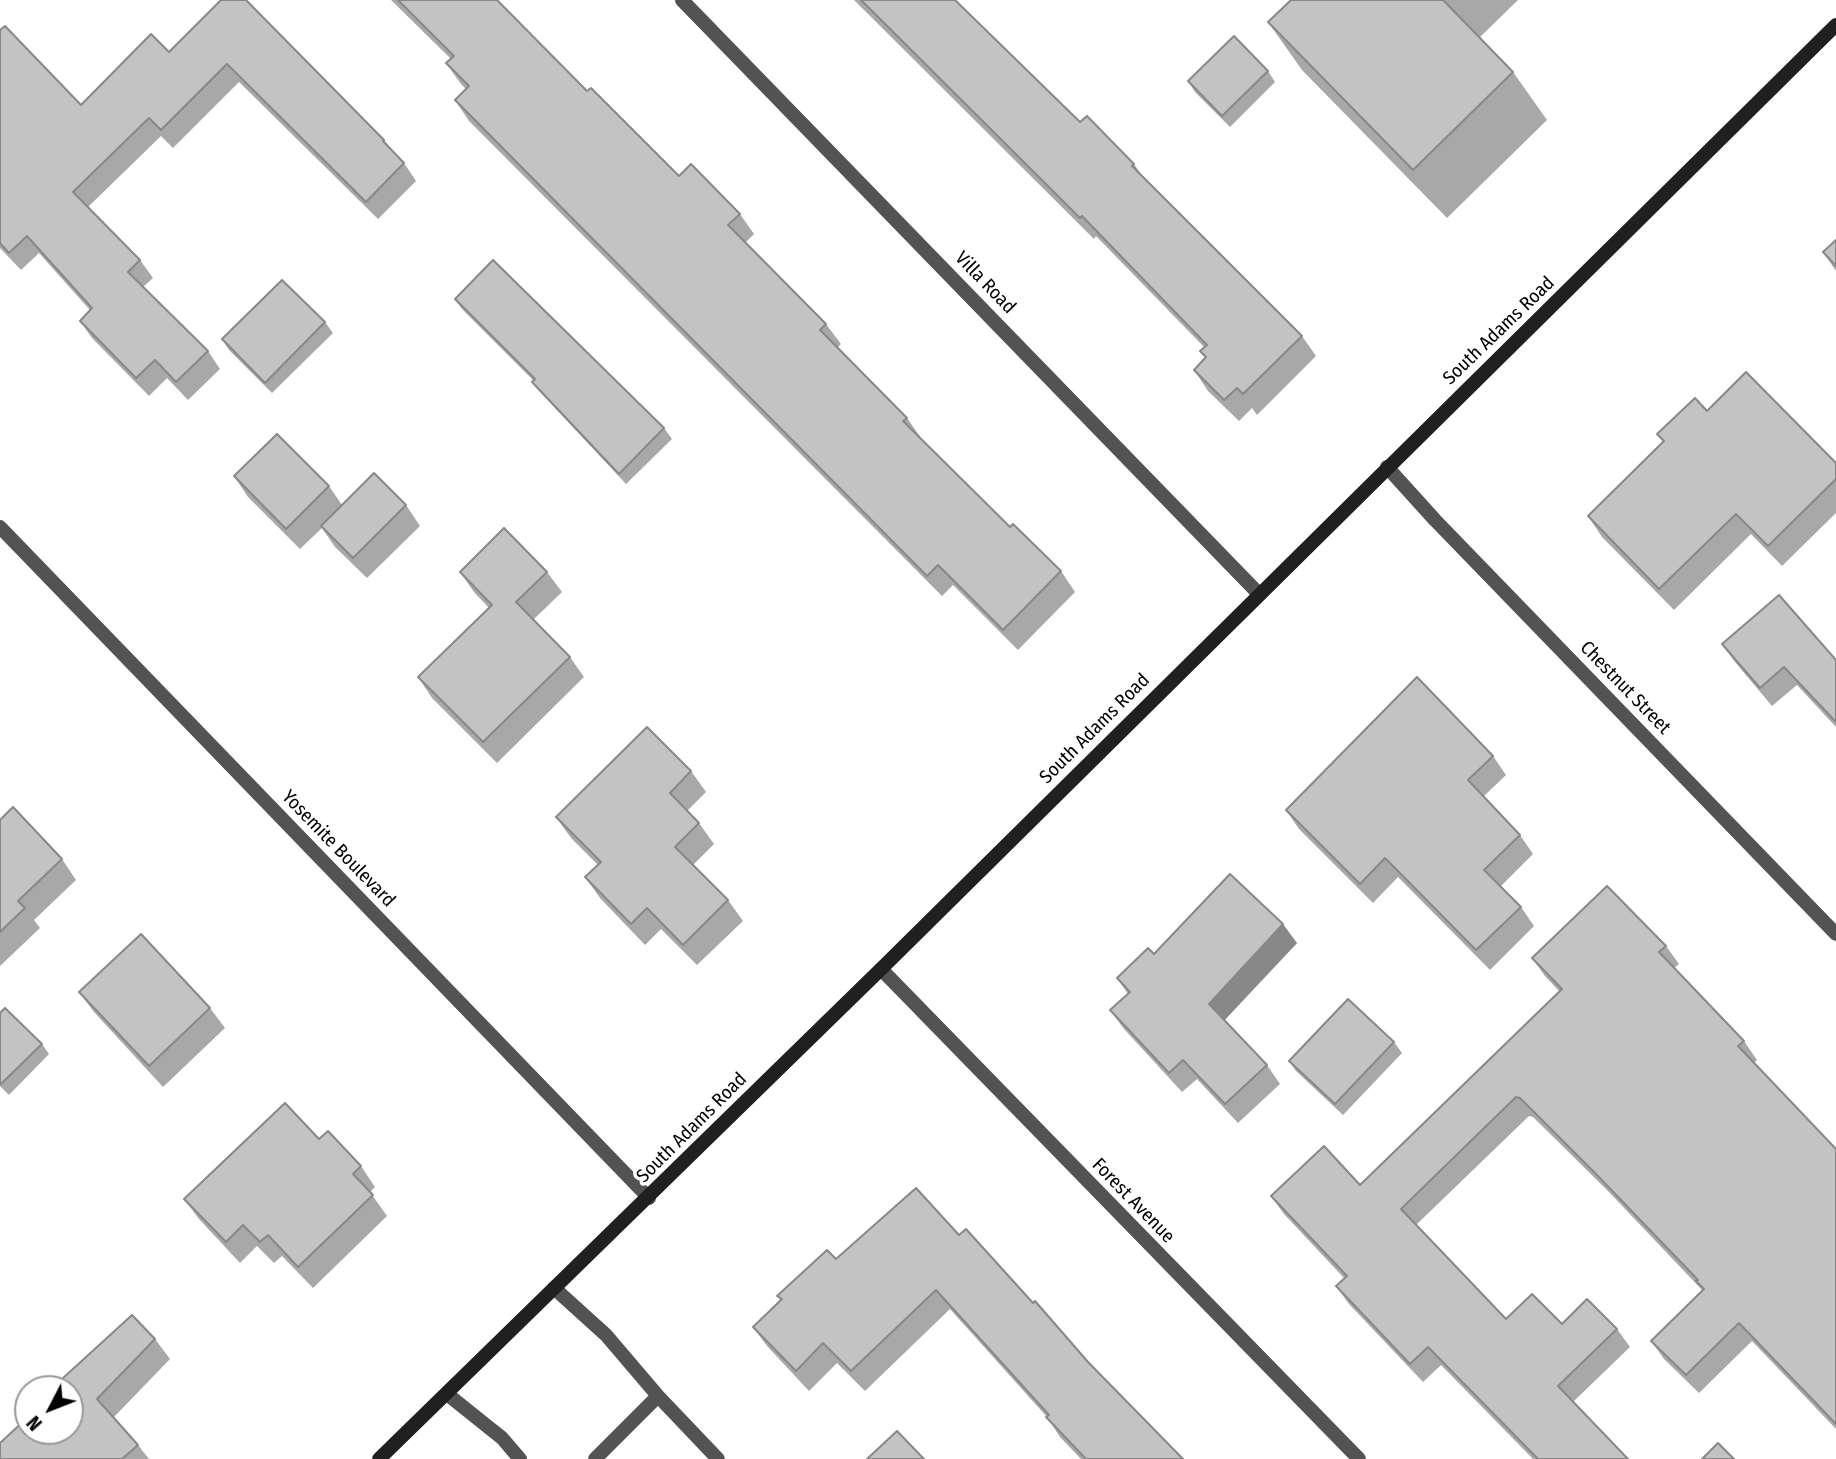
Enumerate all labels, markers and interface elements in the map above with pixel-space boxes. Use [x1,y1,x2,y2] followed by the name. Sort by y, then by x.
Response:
[950,247,1020,319] street label: Villa Road
[1439,272,1559,390] street label: South Adams Road
[1575,637,1675,739] street label: Chestnut Street
[1035,669,1155,789] street label: South Adams Road
[277,786,399,912] street label: Yosemite Boulevard
[632,1068,752,1188] street label: South Adams Road
[1087,1154,1179,1248] street label: Forest Avenue
[14,1375,84,1445] north arrow
[22,1411,47,1435] text: N

